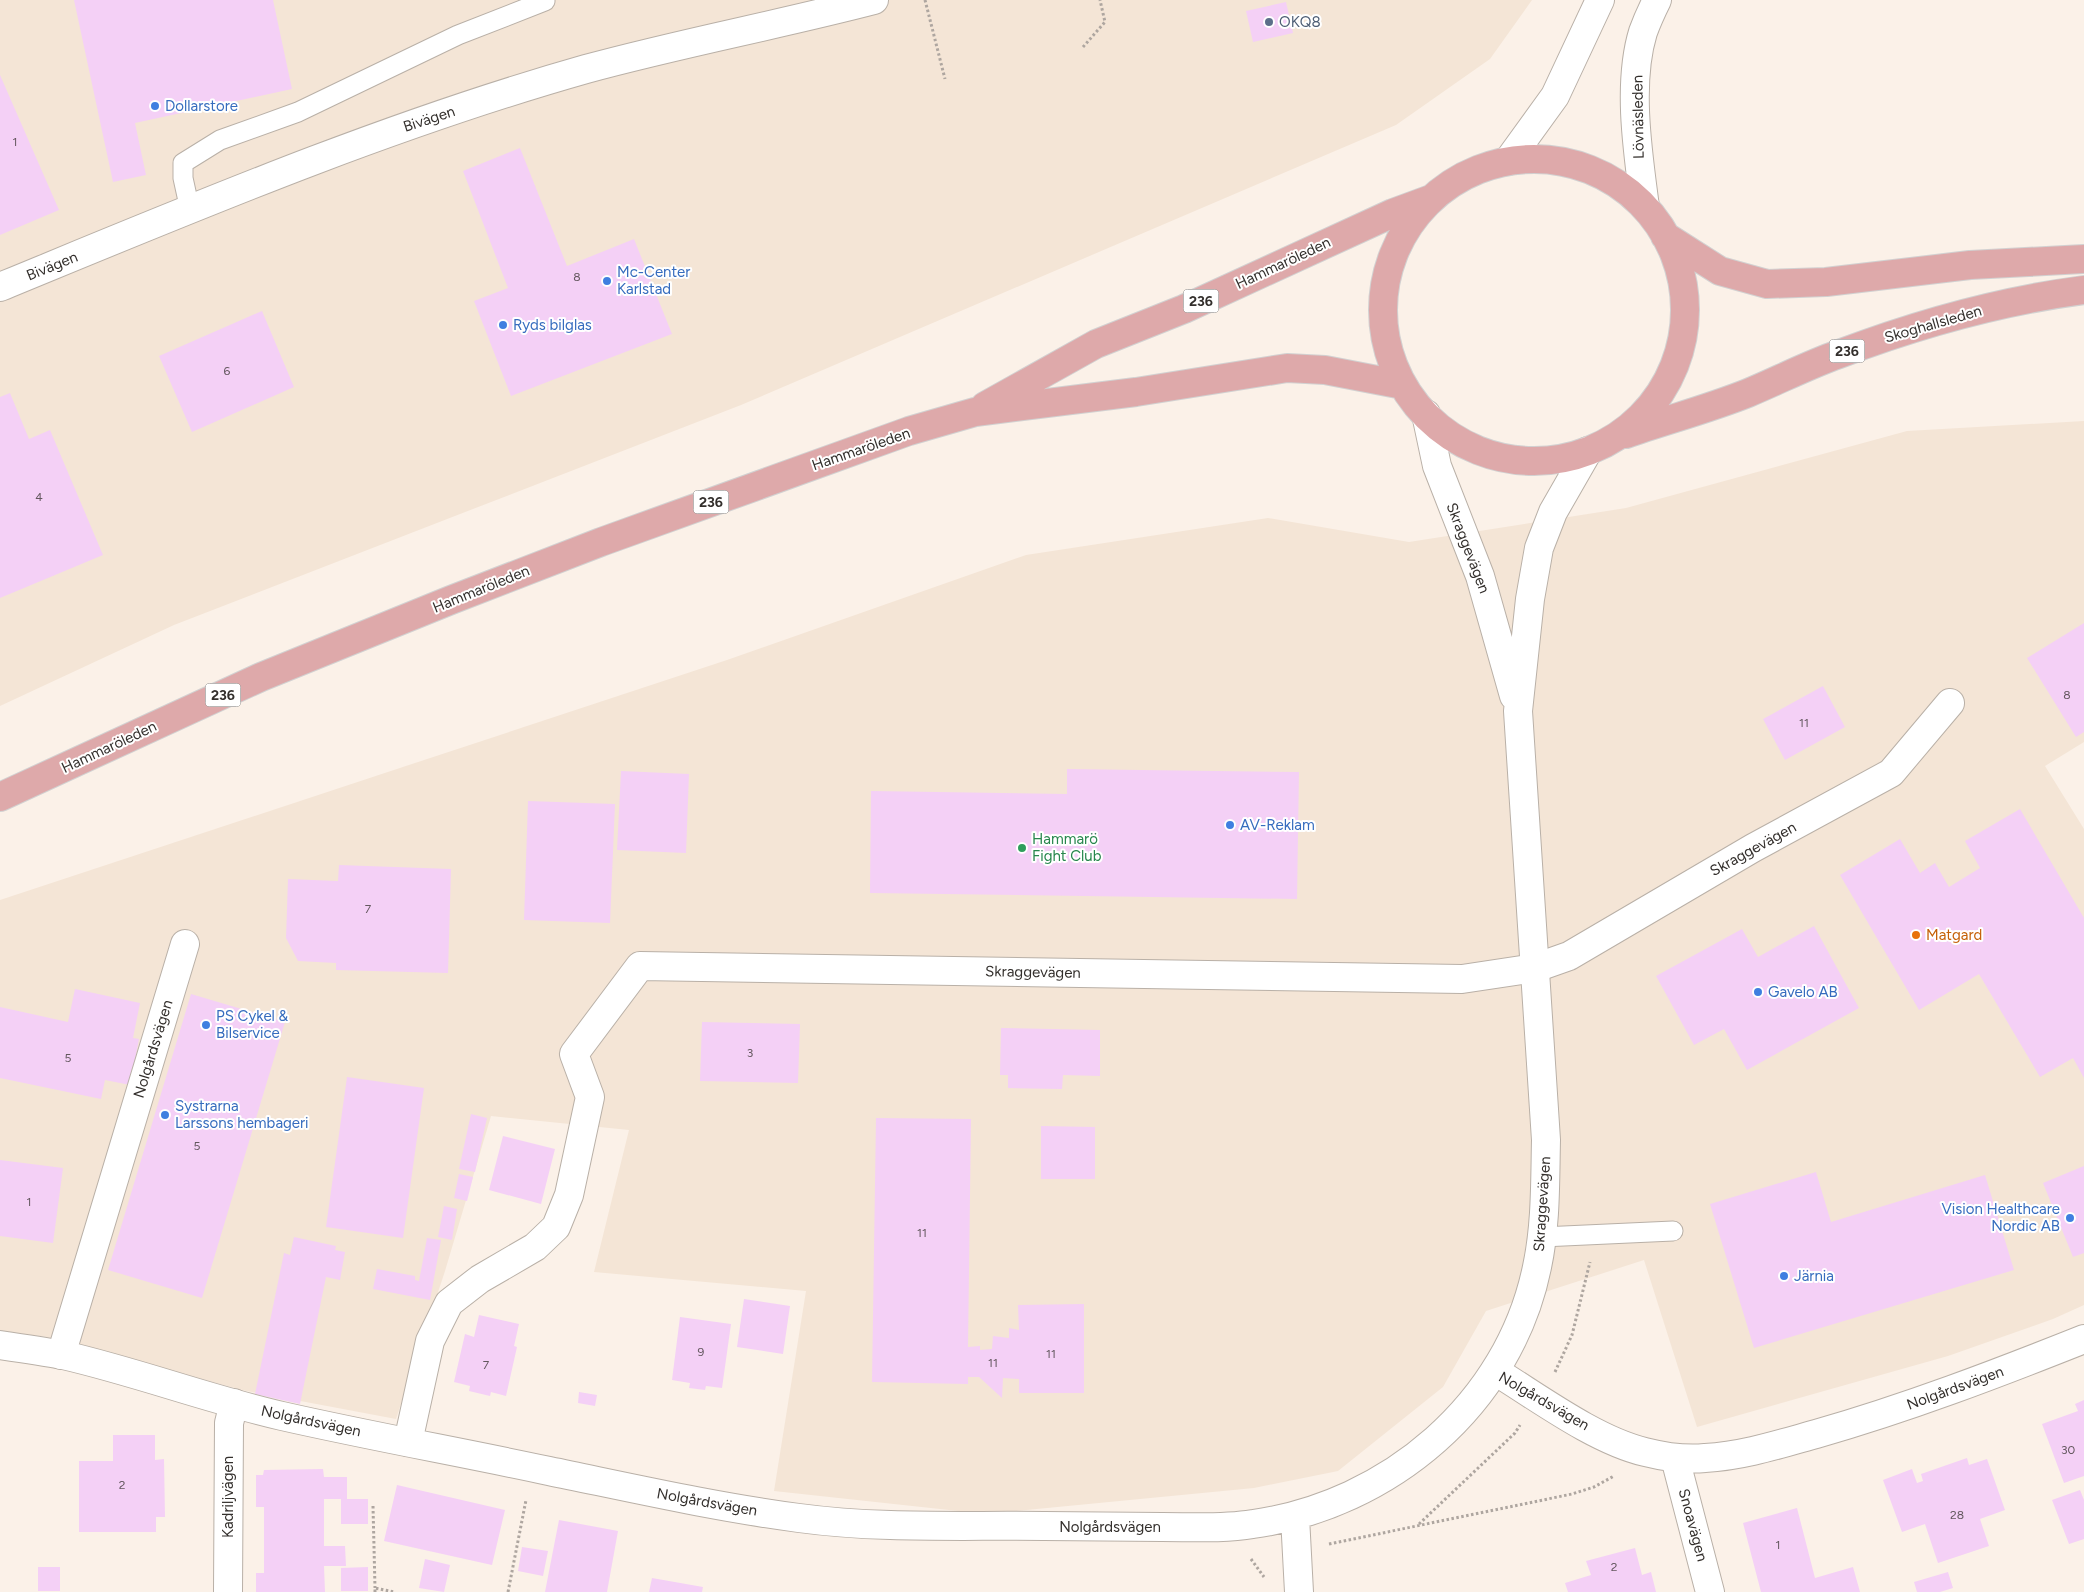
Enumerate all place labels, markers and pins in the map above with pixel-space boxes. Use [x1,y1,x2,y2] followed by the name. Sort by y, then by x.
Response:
[1279,13,1321,31] place label: OKQ8
[1263,16,1275,28] marker: OKQ8
[165,97,238,115] place label: Dollarstore
[149,100,161,112] marker: Dollarstore
[617,263,690,298] place label: Mc-Center Karlstad
[601,275,613,287] marker: Mc-Center Karlstad
[513,316,592,334] place label: Ryds bilglas
[497,319,509,331] marker: Ryds bilglas
[1240,816,1315,834] place label: AV-Reklam
[1224,819,1236,831] marker: AV-Reklam
[1032,830,1102,865] place label: Hammarö Fight Club
[1016,842,1028,854] marker: Hammarö Fight Club
[1926,926,1982,944] place label: Matgard
[1910,929,1922,941] marker: Matgard
[1768,983,1838,1001] place label: Gavelo AB
[1752,986,1764,998] marker: Gavelo AB
[216,1007,289,1042] place label: PS Cykel & Bilservice
[200,1019,212,1031] marker: PS Cykel & Bilservice
[175,1097,309,1132] place label: Systrarna Larssons hembageri
[159,1109,171,1121] marker: Systrarna Larssons hembageri
[1941,1200,2060,1235] place label: Vision Healthcare Nordic AB
[2064,1212,2076,1224] marker: Vision Healthcare Nordic AB
[1794,1267,1834,1285] place label: Järnia
[1778,1270,1790,1282] marker: Järnia

